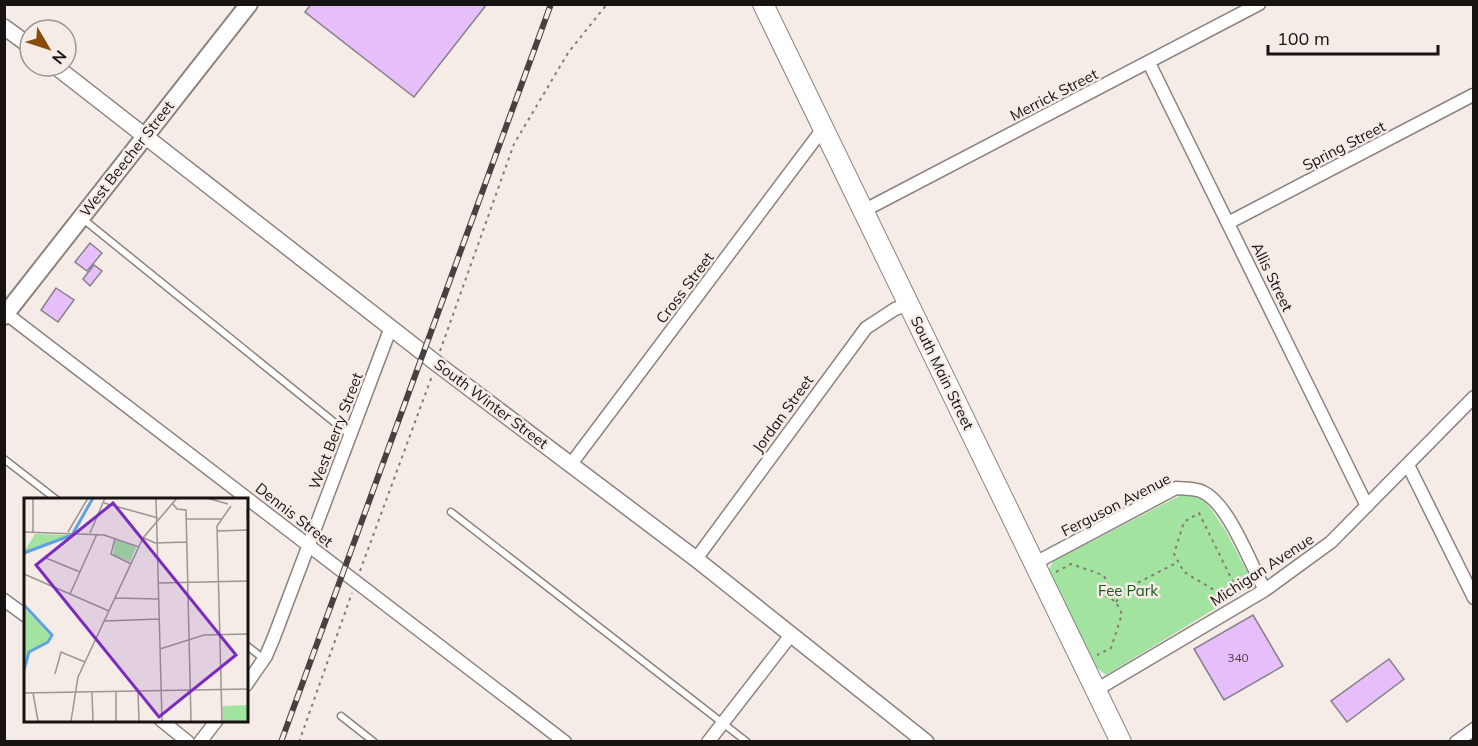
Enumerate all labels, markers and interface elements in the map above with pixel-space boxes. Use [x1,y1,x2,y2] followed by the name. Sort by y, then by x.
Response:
[18,18,78,78] north arrow
[1268,18,1438,56] scale bar
[1277,27,1330,50] text: 100 m
[48,46,71,68] text: N
[1007,64,1101,125] street label: Merrick Street
[75,97,178,221] street label: West Beecher Street
[1299,117,1388,175] street label: Spring Street
[1248,239,1297,314] street label: Allis Street
[652,248,718,327] street label: Cross Street
[907,313,978,433] street label: South Main Street
[431,355,552,453] street label: South Winter Street
[305,370,367,492] street label: West Berry Street
[748,371,817,456] street label: Jordan Street
[1058,469,1174,540] street label: Ferguson Avenue
[252,478,337,551] street label: Dennis Street
[24,498,248,722] inset map
[1207,529,1317,610] street label: Michigan Avenue
[1098,581,1158,600] park label: Fee Park
[1227,650,1249,665] house number: 340

